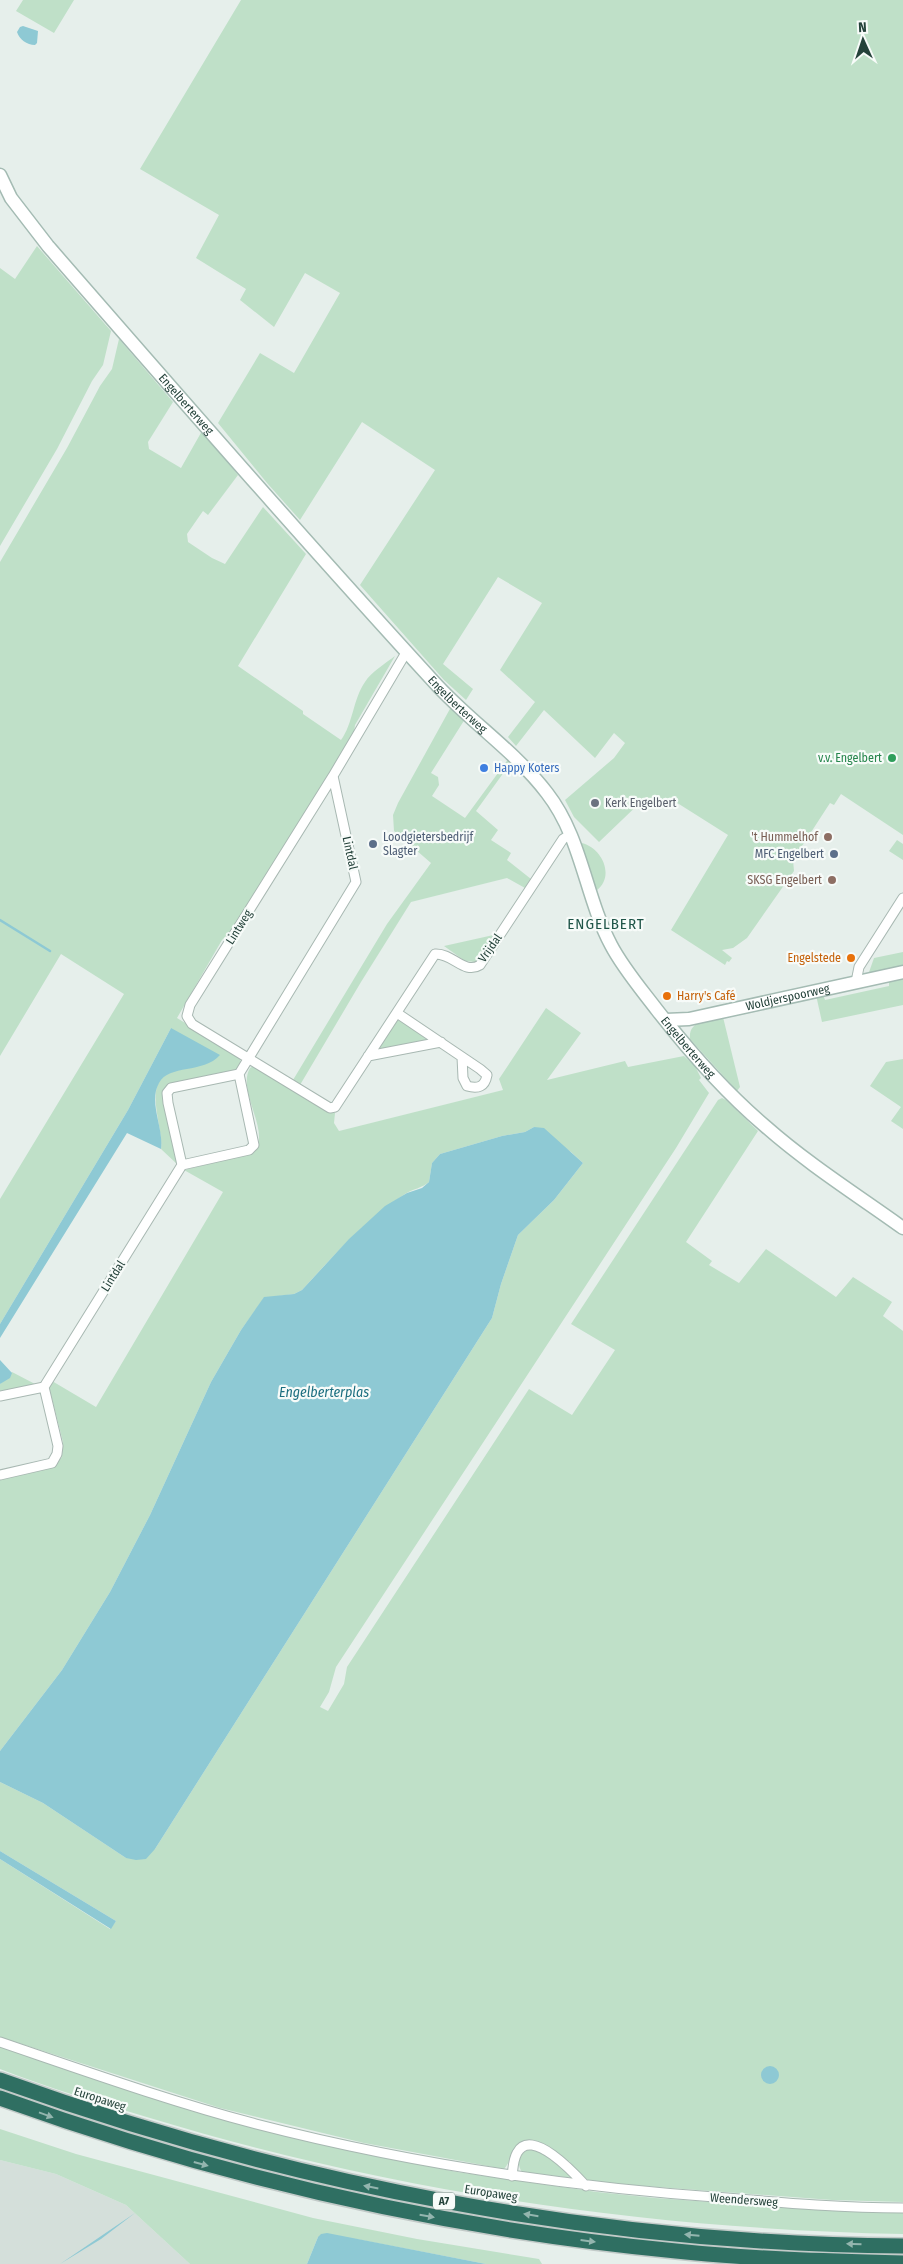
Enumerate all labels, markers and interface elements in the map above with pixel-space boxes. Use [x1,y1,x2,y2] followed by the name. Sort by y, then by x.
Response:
[838,15,888,65] north arrow
[858,19,867,36] text: N
[156,371,217,438] street label: Engelberterweg
[425,673,490,736] street label: Engelberterweg
[818,751,882,765] place label: v.v. Engelbert
[886,752,898,764] marker: v.v. Engelbert
[494,761,559,775] place label: Happy Koters
[478,762,490,774] marker: Happy Koters
[605,796,677,810] place label: Kerk Engelbert
[589,797,601,809] marker: Kerk Engelbert
[383,830,474,858] place label: Loodgietersbedrijf Slagter
[751,830,819,844] place label: 't Hummelhof
[822,831,834,843] marker: 't Hummelhof
[340,835,360,871] street label: Lintdal
[367,838,379,850] marker: Loodgietersbedrijf Slagter
[755,847,824,861] place label: MFC Engelbert
[828,848,840,860] marker: MFC Engelbert
[747,873,822,887] place label: SKSG Engelbert
[826,874,838,886] marker: SKSG Engelbert
[223,907,255,947] street label: Lintweg
[567,915,645,933] district label: ENGELBERT
[475,931,505,965] street label: Vrijdal
[787,951,841,965] place label: Engelstede
[845,952,857,964] marker: Engelstede
[744,981,831,1013] street label: Woldjerspoorweg
[677,989,736,1003] place label: Harry's Café
[661,990,673,1002] marker: Harry's Café
[658,1014,718,1081] street label: Engelberterweg
[98,1258,128,1294] street label: Lintdal
[279,1384,369,1401] water label: Engelberterplas
[72,2084,128,2114] street label: Europaweg
[39,2111,54,2119] one-way arrow
[193,2160,208,2168] one-way arrow
[362,2182,378,2190] one-way arrow
[464,2182,519,2204] street label: Europaweg
[710,2191,779,2209] street label: Weendersweg
[433,2192,455,2210] road number: A7
[522,2211,538,2219] one-way arrow
[420,2213,436,2221] one-way arrow
[684,2231,700,2239] one-way arrow
[580,2237,596,2245] one-way arrow
[846,2240,862,2248] one-way arrow

